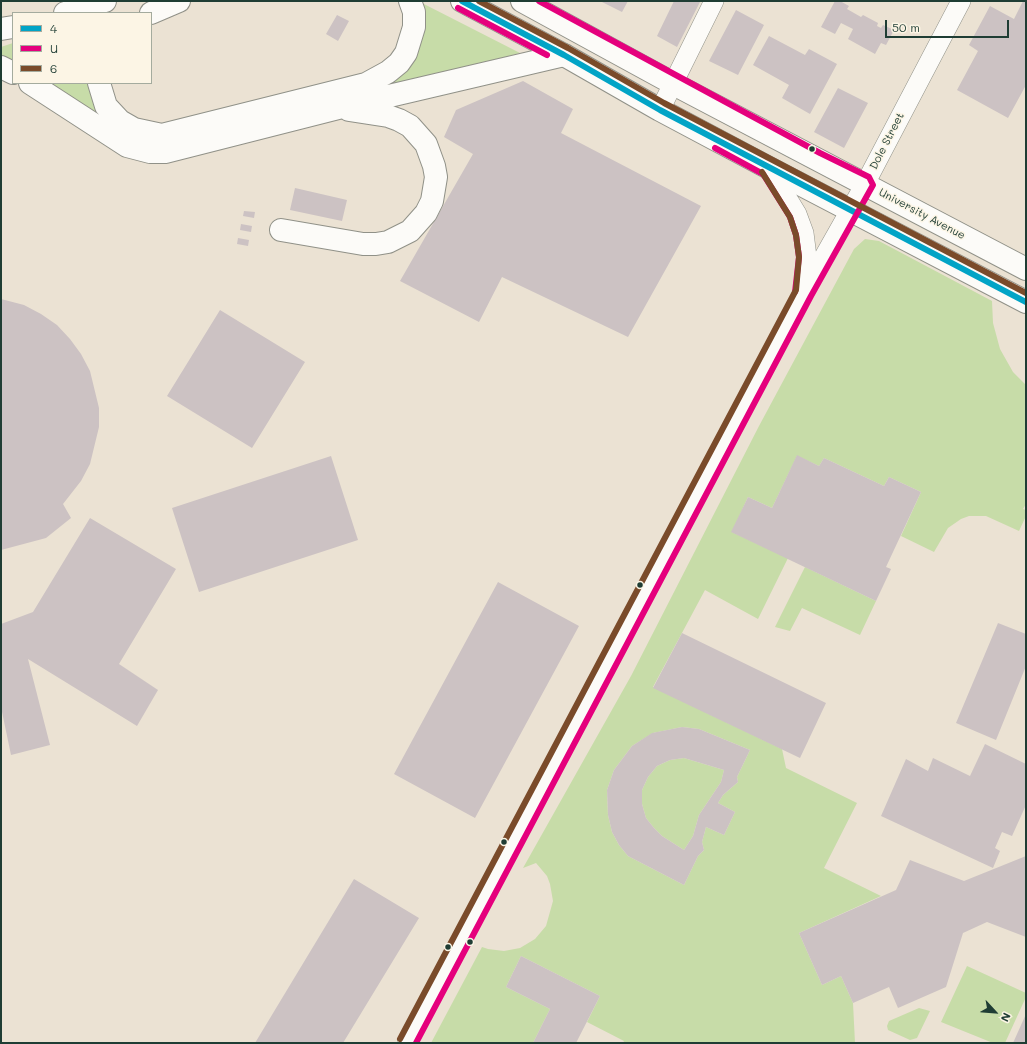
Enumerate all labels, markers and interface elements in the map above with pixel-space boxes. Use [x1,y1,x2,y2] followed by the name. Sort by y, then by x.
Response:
[12,12,152,84] legend
[887,12,1011,38] scale bar
[892,19,920,35] text: 50 m
[50,20,57,36] text: 4
[50,40,58,56] text: U
[50,60,57,76] text: 6
[867,110,907,172] street label: Dole Street
[807,144,817,154] unlabelled marker
[877,186,967,242] street label: University Avenue
[635,580,645,590] unlabelled marker
[499,837,509,847] unlabelled marker
[465,937,475,947] unlabelled marker
[443,942,453,952] unlabelled marker
[975,992,1015,1032] north arrow
[998,1010,1015,1025] text: N

